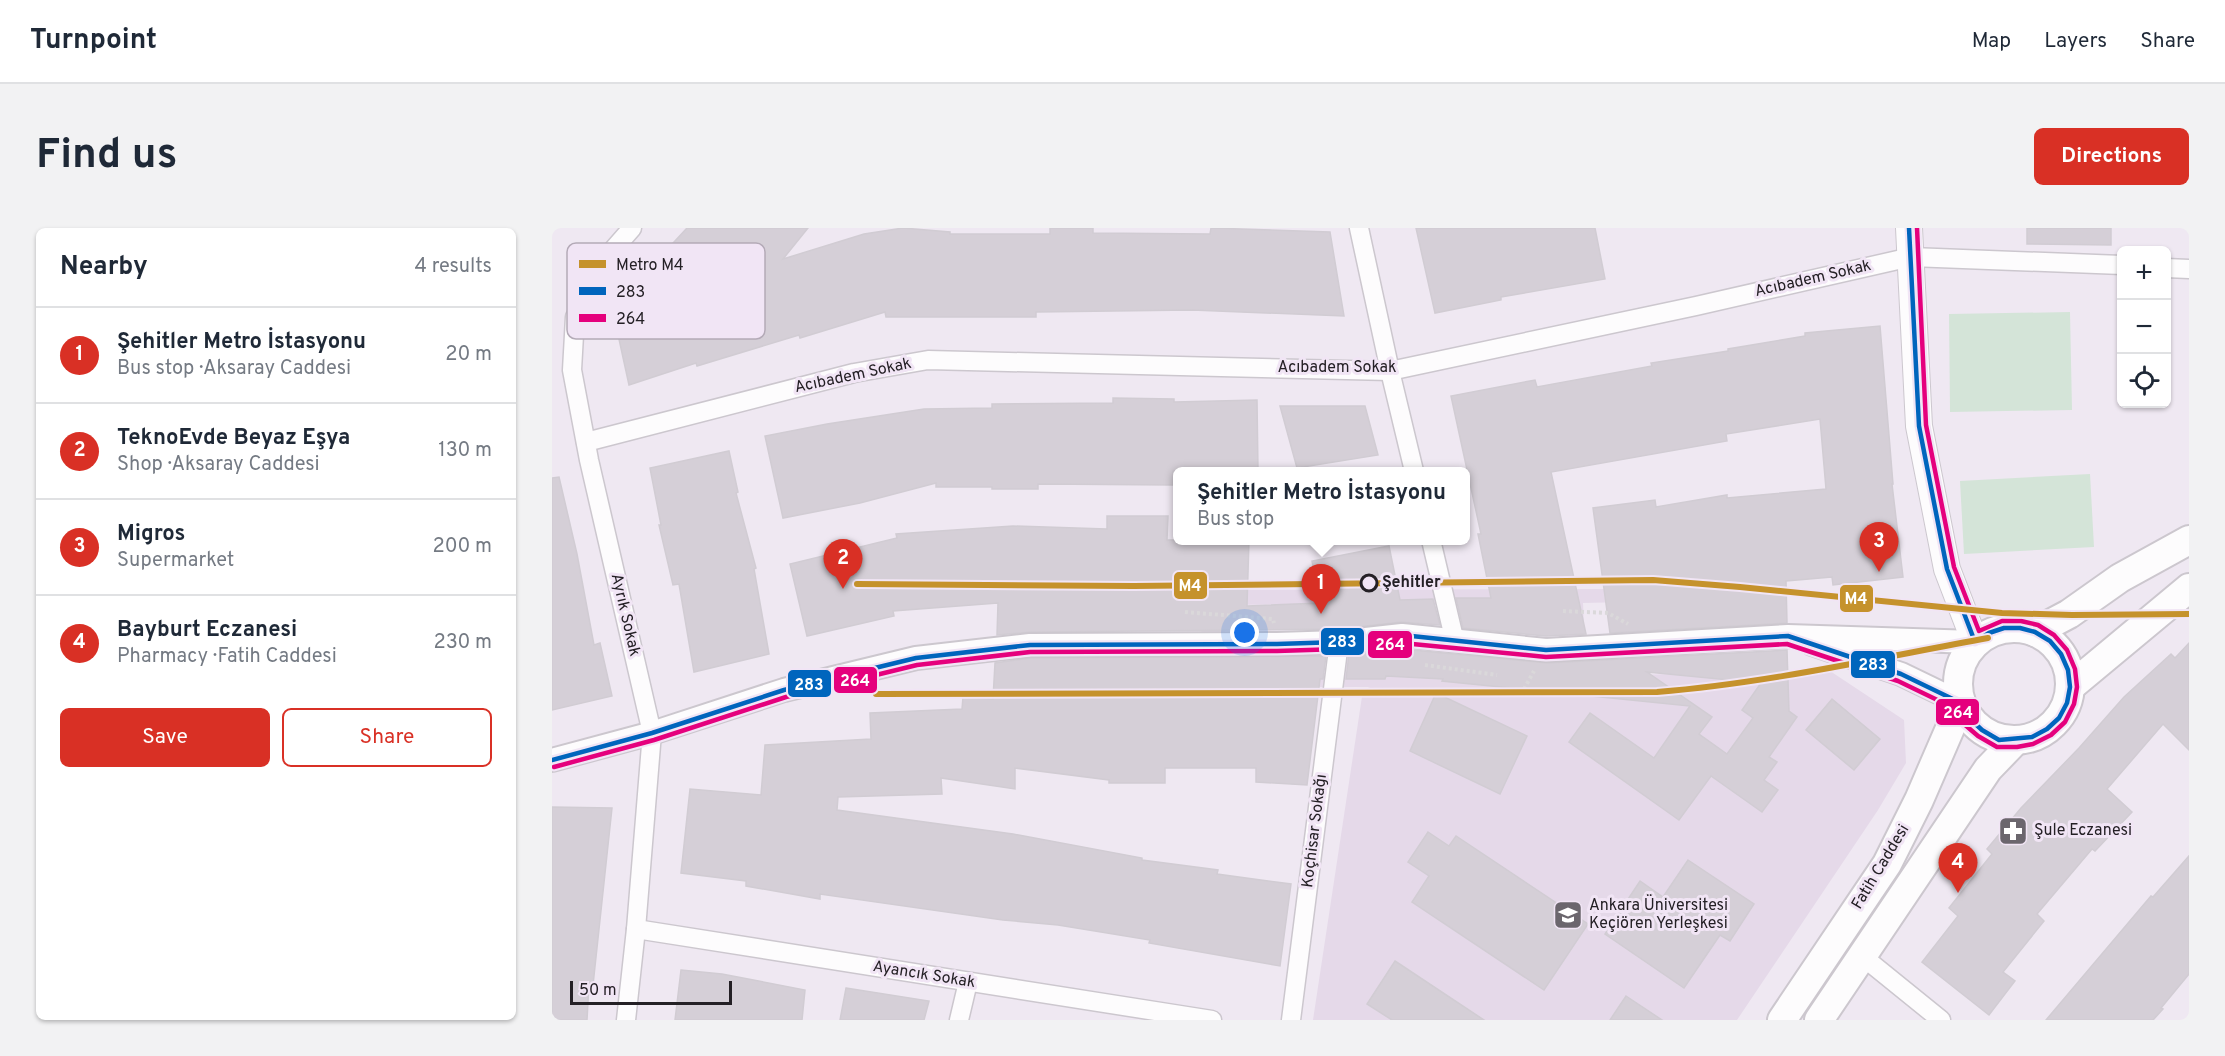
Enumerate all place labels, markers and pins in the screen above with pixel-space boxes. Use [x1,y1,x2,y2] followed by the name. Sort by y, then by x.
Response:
[1860,522,1898,572] pin: 3
[824,540,862,589] pin: 2
[1302,564,1340,614] pin: 1
[1382,573,1441,593] place label: Şehitler
[1360,574,1378,592] marker: Şehitler
[1997,815,2029,847] pharmacy icon: Şule Eczanesi
[2034,821,2132,841] place label: Şule Eczanesi
[1938,844,1978,893] pin: 4
[1589,894,1728,934] place label: Ankara Üniversitesi Keçiören Yerleşkesi
[1552,899,1584,931] school or university icon: Ankara Üniversitesi Keçiören Yerleşkesi

